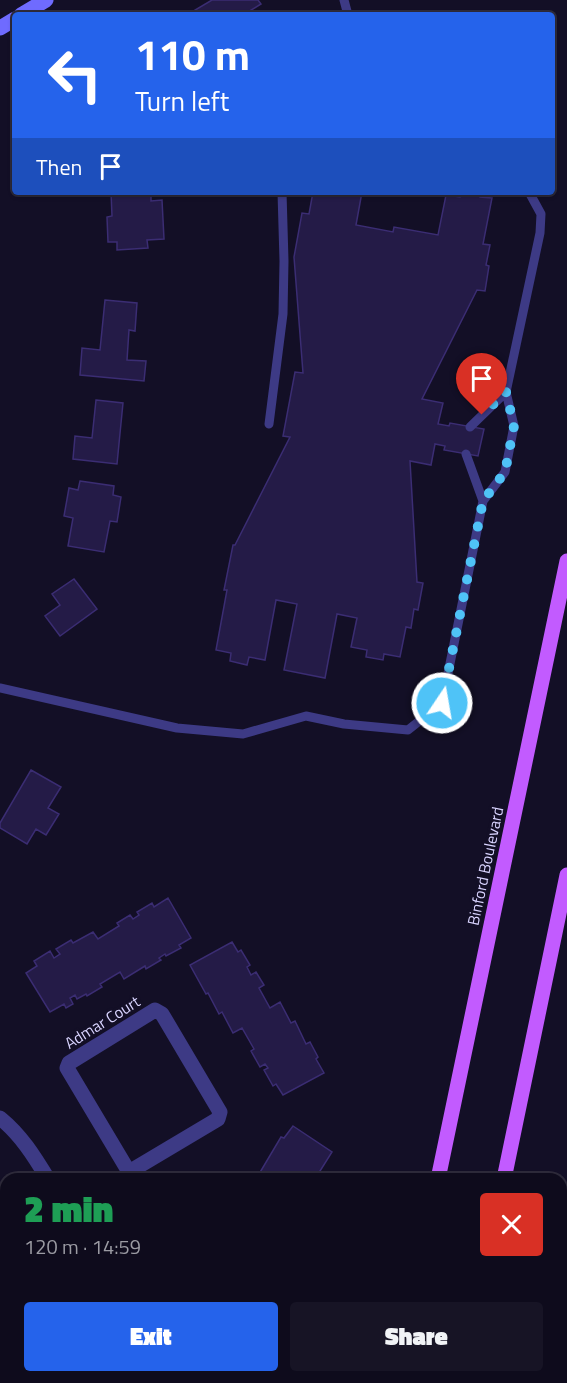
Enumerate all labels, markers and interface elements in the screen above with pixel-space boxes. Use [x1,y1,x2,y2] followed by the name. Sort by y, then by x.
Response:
[135,22,250,86] text: 110 m
[36,36,114,114] icon: left
[135,80,229,121] text: Turn left
[36,150,82,184] text: Then
[94,150,127,183] icon: arrive
[456,353,507,415] pin
[465,362,498,395] icon: arrive
[410,671,474,735] position arrow
[461,804,509,928] street label: Binford Boulevard
[60,989,145,1055] street label: Admar Court
[24,1181,113,1236] text: 2 min
[480,1193,543,1256] button: close
[24,1231,141,1262] text: 120 m · 14:59
[24,1302,278,1371] button: Exit
[290,1302,543,1371] button: Share

